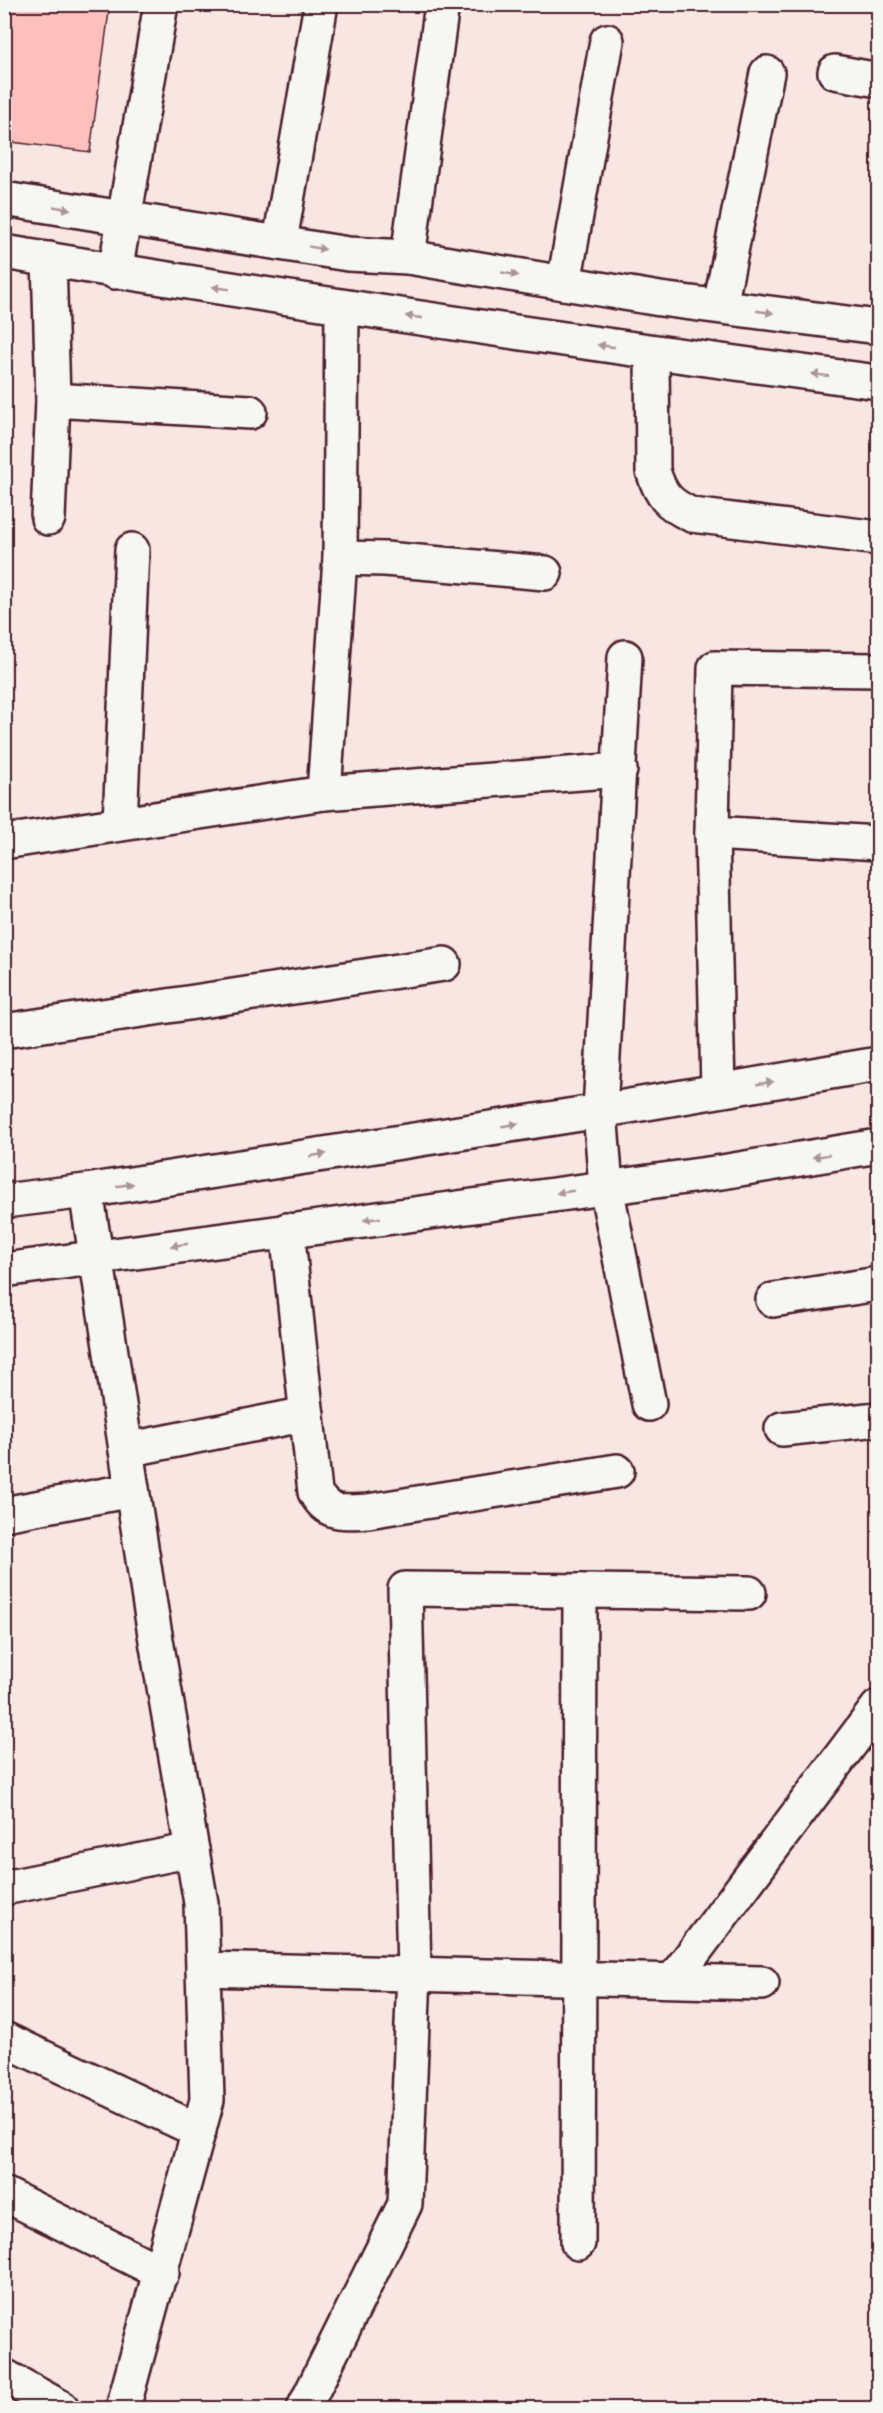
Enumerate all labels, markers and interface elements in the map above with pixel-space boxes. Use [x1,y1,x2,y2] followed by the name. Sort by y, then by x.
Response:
[53,203,72,212] one-way arrow
[308,244,327,253] one-way arrow
[501,270,520,279] one-way arrow
[211,284,230,293] one-way arrow
[756,307,775,316] one-way arrow
[404,313,423,322] one-way arrow
[597,341,616,350] one-way arrow
[811,370,830,379] one-way arrow
[755,1078,774,1087] one-way arrow
[501,1121,520,1130] one-way arrow
[308,1151,327,1160] one-way arrow
[811,1151,830,1160] one-way arrow
[116,1181,135,1190] one-way arrow
[556,1188,575,1197] one-way arrow
[363,1214,382,1223] one-way arrow
[169,1241,188,1250] one-way arrow

